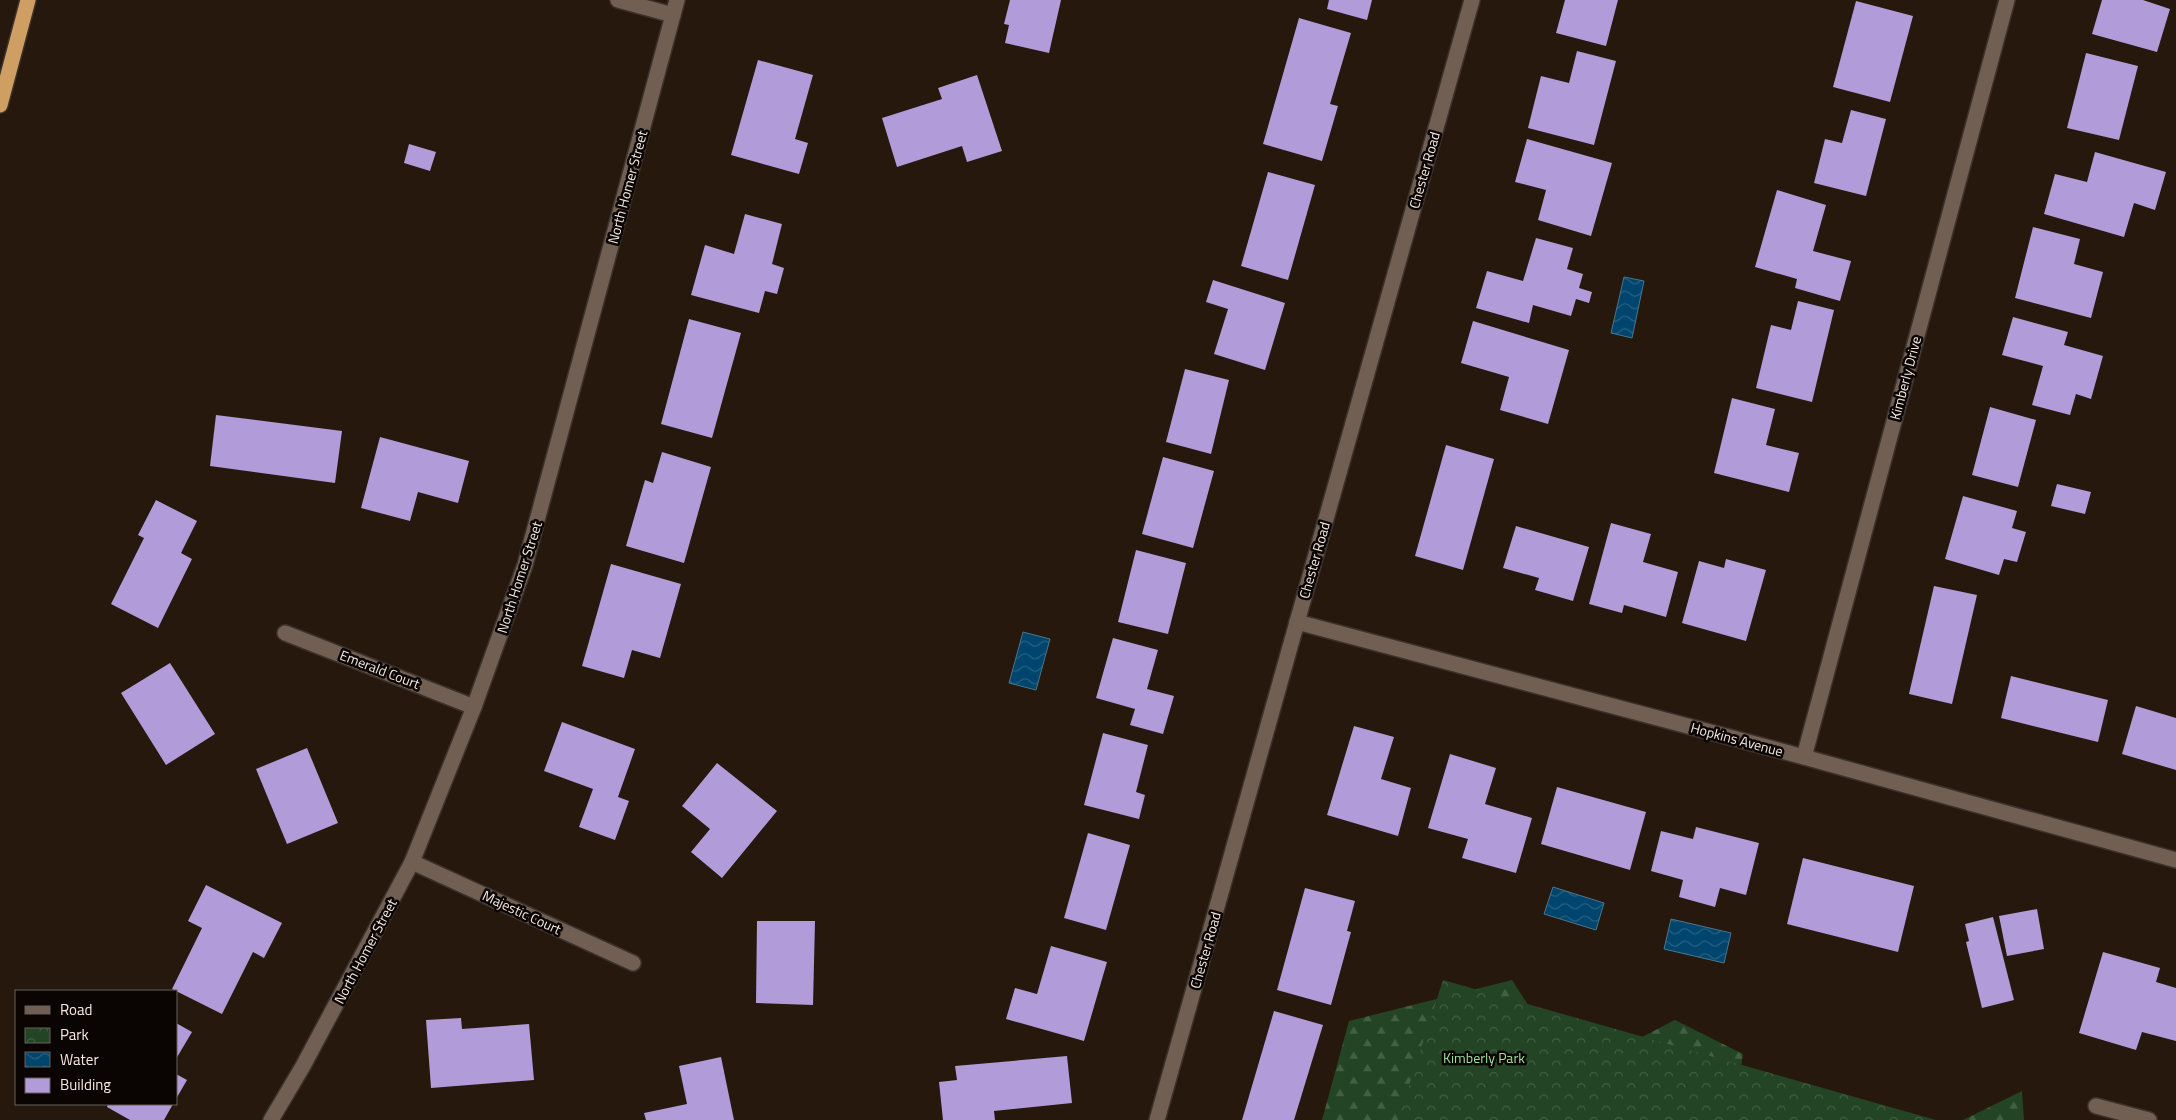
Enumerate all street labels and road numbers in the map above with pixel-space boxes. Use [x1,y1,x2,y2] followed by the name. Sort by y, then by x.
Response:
[602,128,652,246] street label: North Homer Street
[1403,129,1445,211] street label: Chester Road
[1884,334,1926,422] street label: Kimberly Drive
[491,518,547,636] street label: North Homer Street
[1293,519,1335,601] street label: Chester Road
[337,644,423,694] street label: Emerald Court
[1688,717,1786,761] street label: Hopkins Avenue
[479,885,565,939] street label: Majestic Court
[328,894,402,1007] street label: North Homer Street
[1184,909,1226,991] street label: Chester Road

